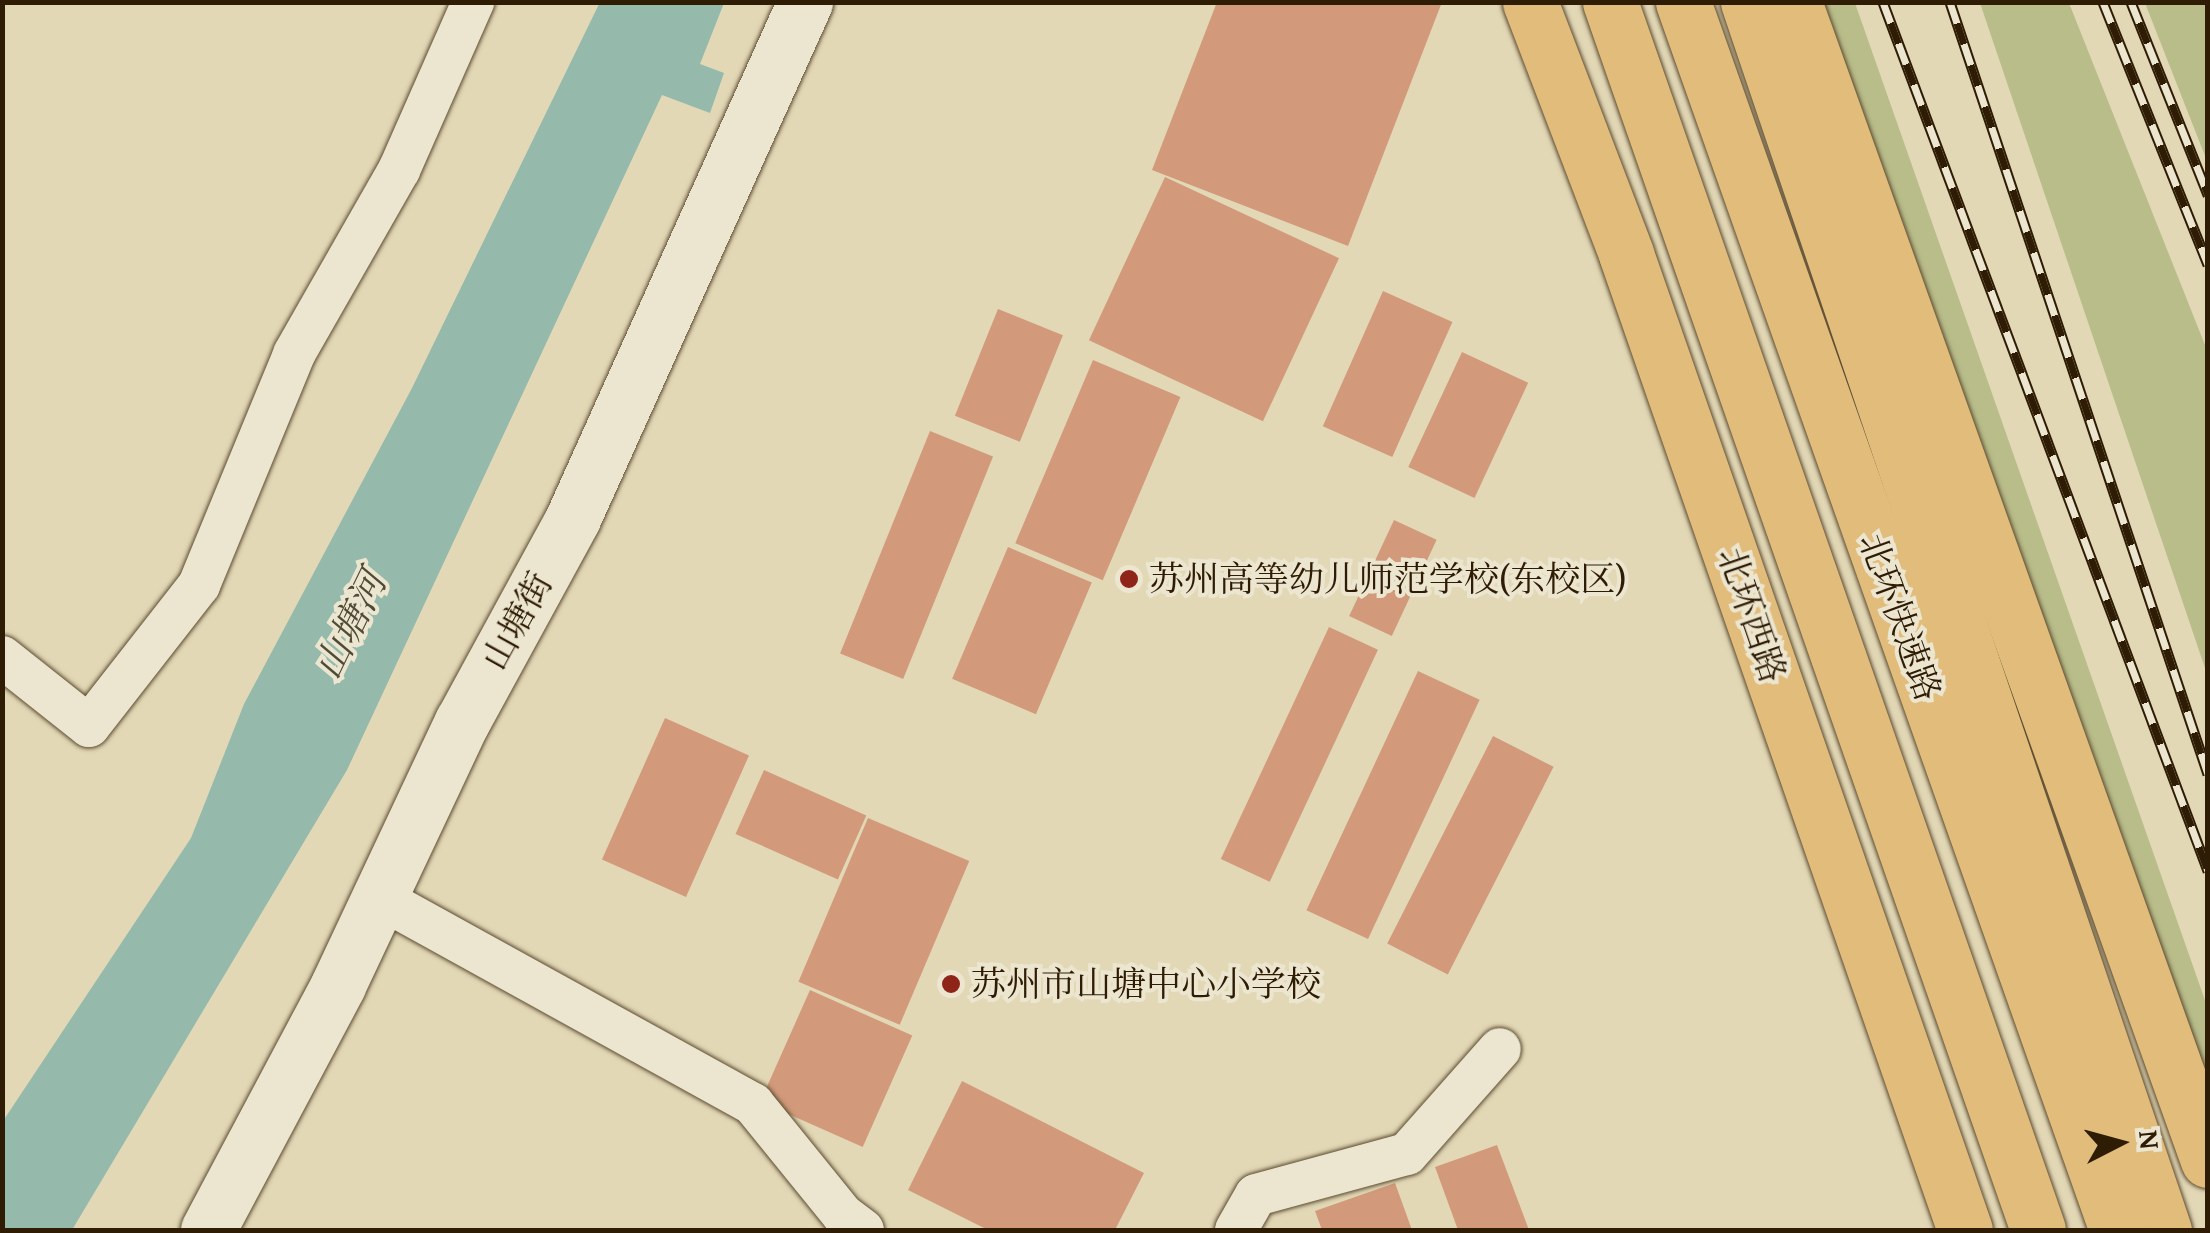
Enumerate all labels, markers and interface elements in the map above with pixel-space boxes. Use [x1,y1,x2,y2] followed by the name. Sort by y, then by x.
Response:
[1850,528,1950,706] street label: 北环快速路
[1709,542,1795,688] street label: 北环西路
[1149,558,1627,600] place label: 苏州高等幼儿师范学校(东校区)
[305,564,395,686] water label: 山塘河
[473,565,561,677] street label: 山塘街
[1118,568,1140,590] marker: 苏州高等幼儿师范学校(东校区)
[971,963,1321,1005] place label: 苏州市山塘中心小学校
[940,973,962,995] marker: 苏州市山塘中心小学校
[2070,1093,2170,1193] north arrow
[2129,1128,2172,1151] text: N

